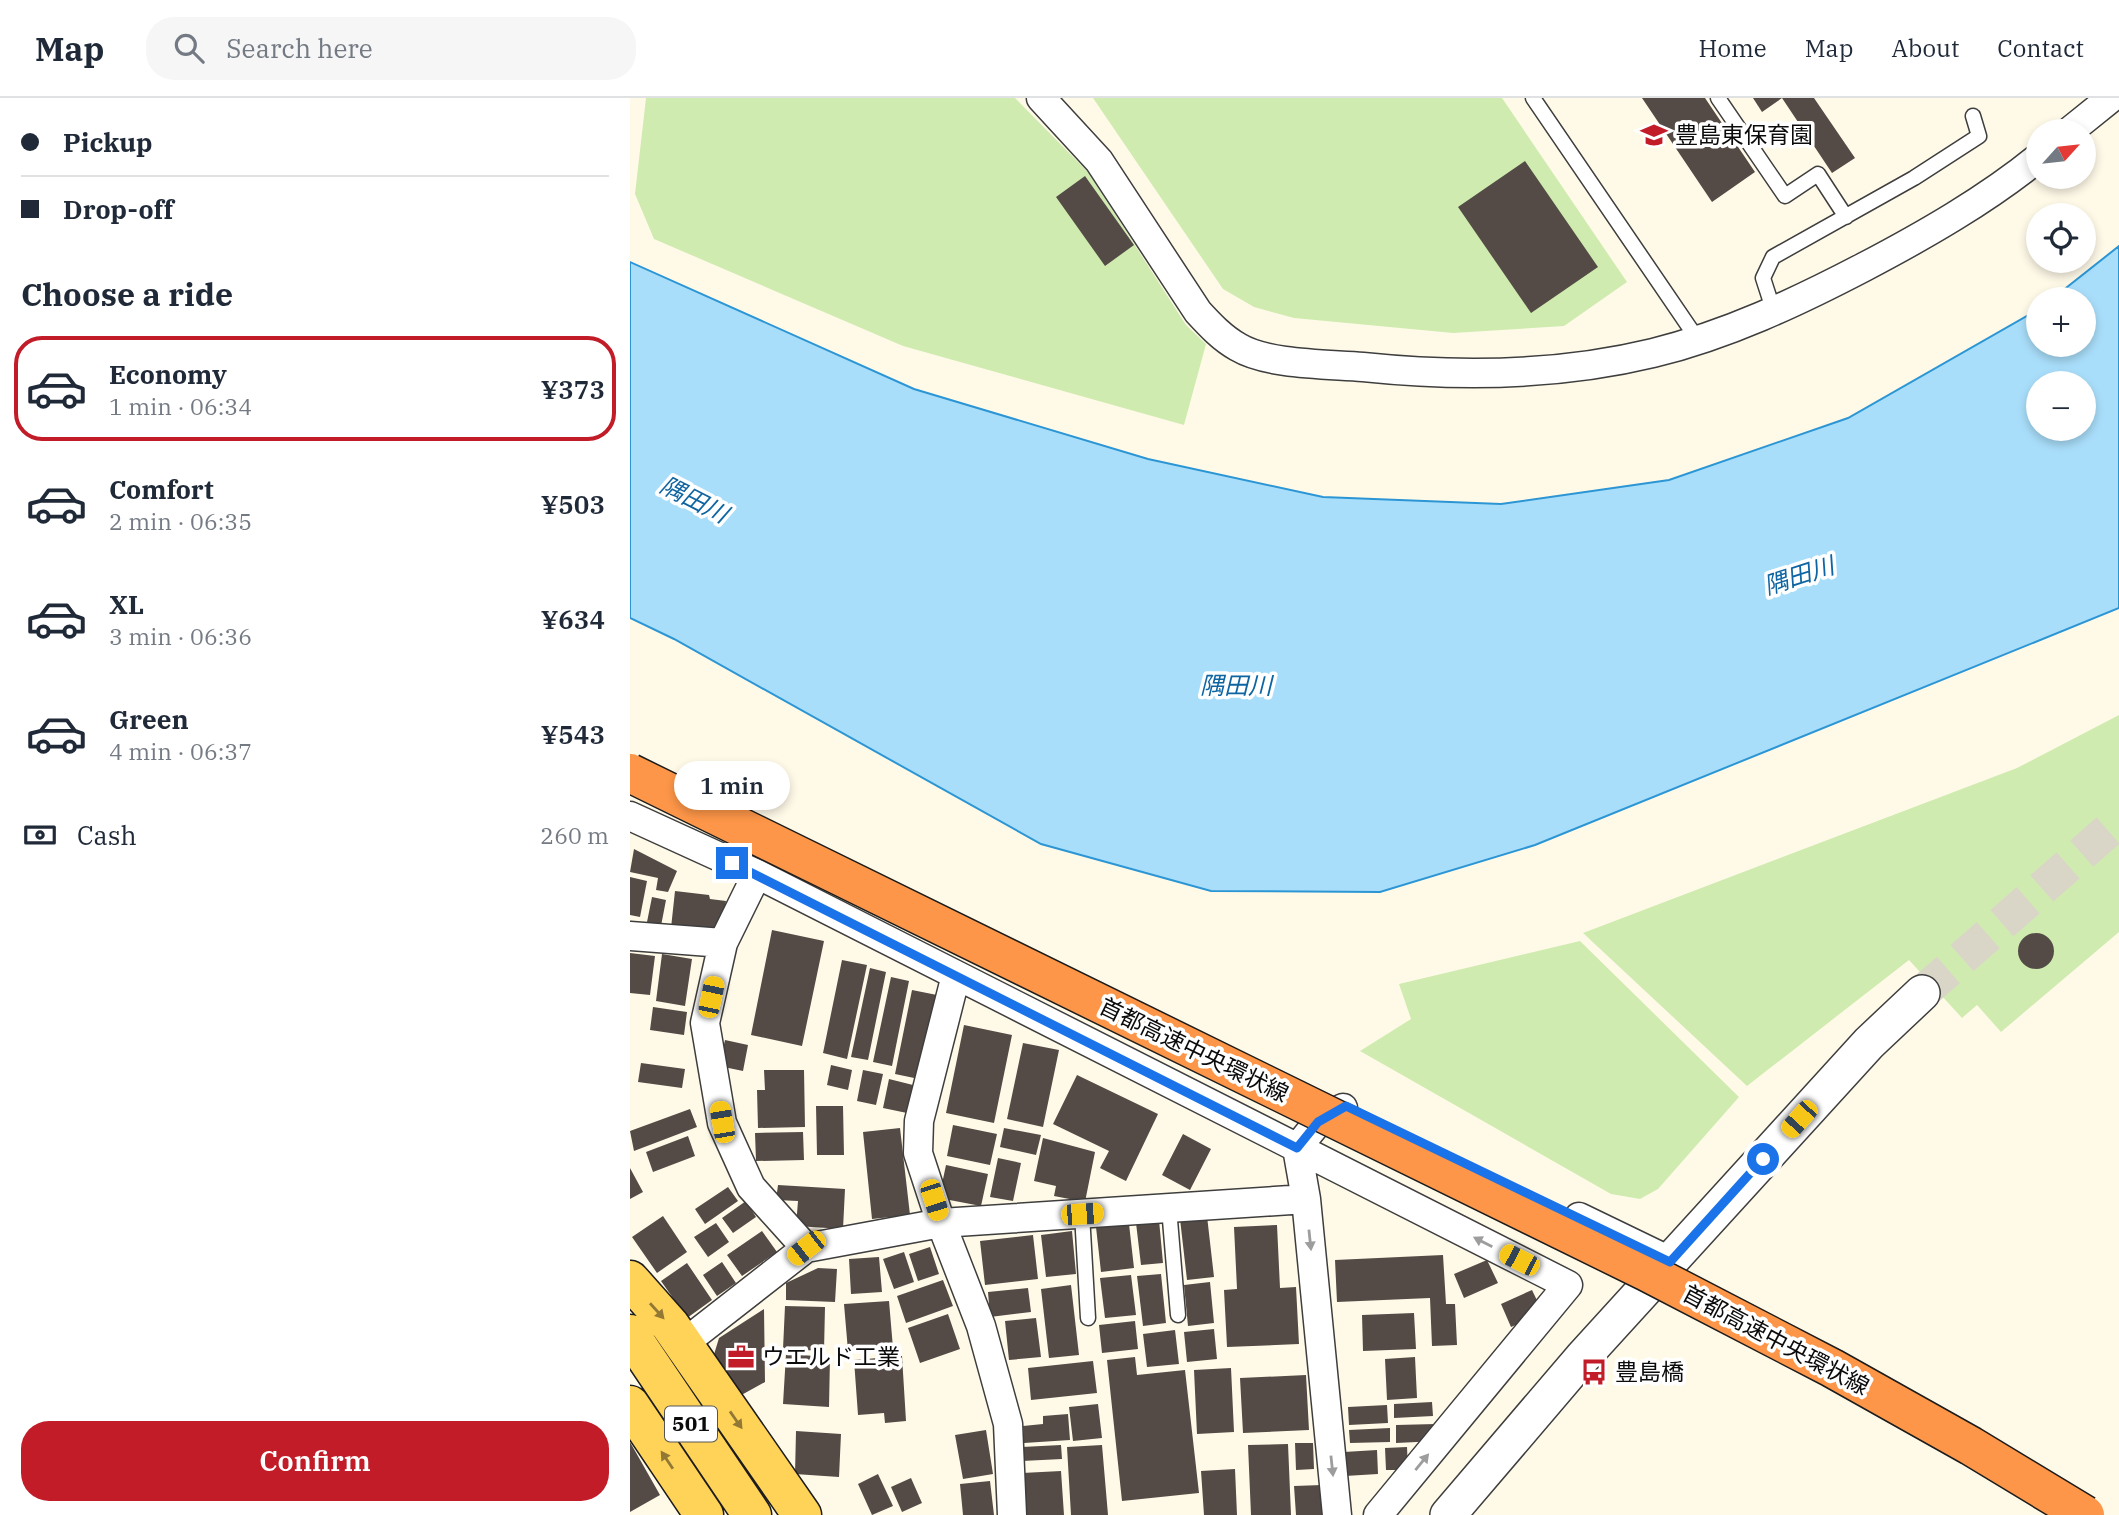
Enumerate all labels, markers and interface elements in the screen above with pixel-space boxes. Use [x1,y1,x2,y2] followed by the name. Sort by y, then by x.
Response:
[146,17,636,80] search box
[35,27,104,70] text: Map
[170,29,208,67] icon: search
[226,31,373,65] text: Search here
[1699,32,1767,64] text: Home
[1805,32,1853,64] text: Map
[1891,32,1959,64] text: About
[1997,32,2084,64] text: Contact
[1675,119,1813,149] place label: 豊島東保育園
[2026,119,2096,189] north arrow
[2026,119,2096,441] map controls
[1639,120,1669,150] school or university icon: 豊島東保育園
[63,125,153,159] text: Pickup
[63,192,174,226] text: Drop-off
[2026,203,2096,273] button: locate
[21,273,233,315] text: Choose a ride
[2026,287,2096,357] button: +
[25,357,88,420] icon: car
[109,357,227,391] text: Economy
[2026,371,2096,441] button: −
[541,372,605,406] text: ¥373
[109,391,252,421] text: 1 min · 06:34
[655,469,736,531] water label: 隅田川
[25,472,88,535] icon: car
[109,472,214,506] text: Comfort
[541,487,605,521] text: ¥503
[109,506,252,536] text: 2 min · 06:35
[1760,548,1841,601] water label: 隅田川
[25,587,88,650] icon: car
[109,587,144,621] text: XL
[541,602,605,636] text: ¥634
[109,621,252,651] text: 3 min · 06:36
[1200,669,1275,701] water label: 隅田川
[25,702,88,765] icon: car
[109,702,189,736] text: Green
[541,717,605,751] text: ¥543
[109,736,252,766] text: 4 min · 06:37
[674,762,790,810] callout: 1 min
[700,770,764,800] text: 1 min
[21,816,59,854] icon: cash
[77,818,137,852] text: Cash
[540,820,609,850] text: 260 m
[716,847,748,879] route end
[697,974,726,1020] car
[1095,990,1294,1108] street label: 首都高速中央環状線
[1778,1096,1821,1142] car
[709,1099,736,1145] car
[1747,1143,1779,1175] route start
[918,1177,951,1223] car
[1061,1202,1104,1226] car
[783,1227,830,1269] car
[1305,1229,1316,1251] one-way arrow
[1472,1236,1492,1248] one-way arrow
[1496,1241,1543,1279] car
[1678,1277,1875,1401] street label: 首都高速中央環状線
[649,1302,665,1319] one-way arrow
[762,1341,900,1371] place label: ウエルド工業
[726,1342,756,1372] office icon: ウエルド工業
[1615,1356,1684,1386] place label: 豊島橋
[1579,1357,1609,1387] bus stop icon: 豊島橋
[665,1406,717,1442] road number: 501
[729,1411,743,1429] one-way arrow
[21,1421,609,1501] button: Confirm
[660,1451,674,1469] one-way arrow
[1414,1454,1429,1472] one-way arrow
[1327,1455,1338,1477] one-way arrow

